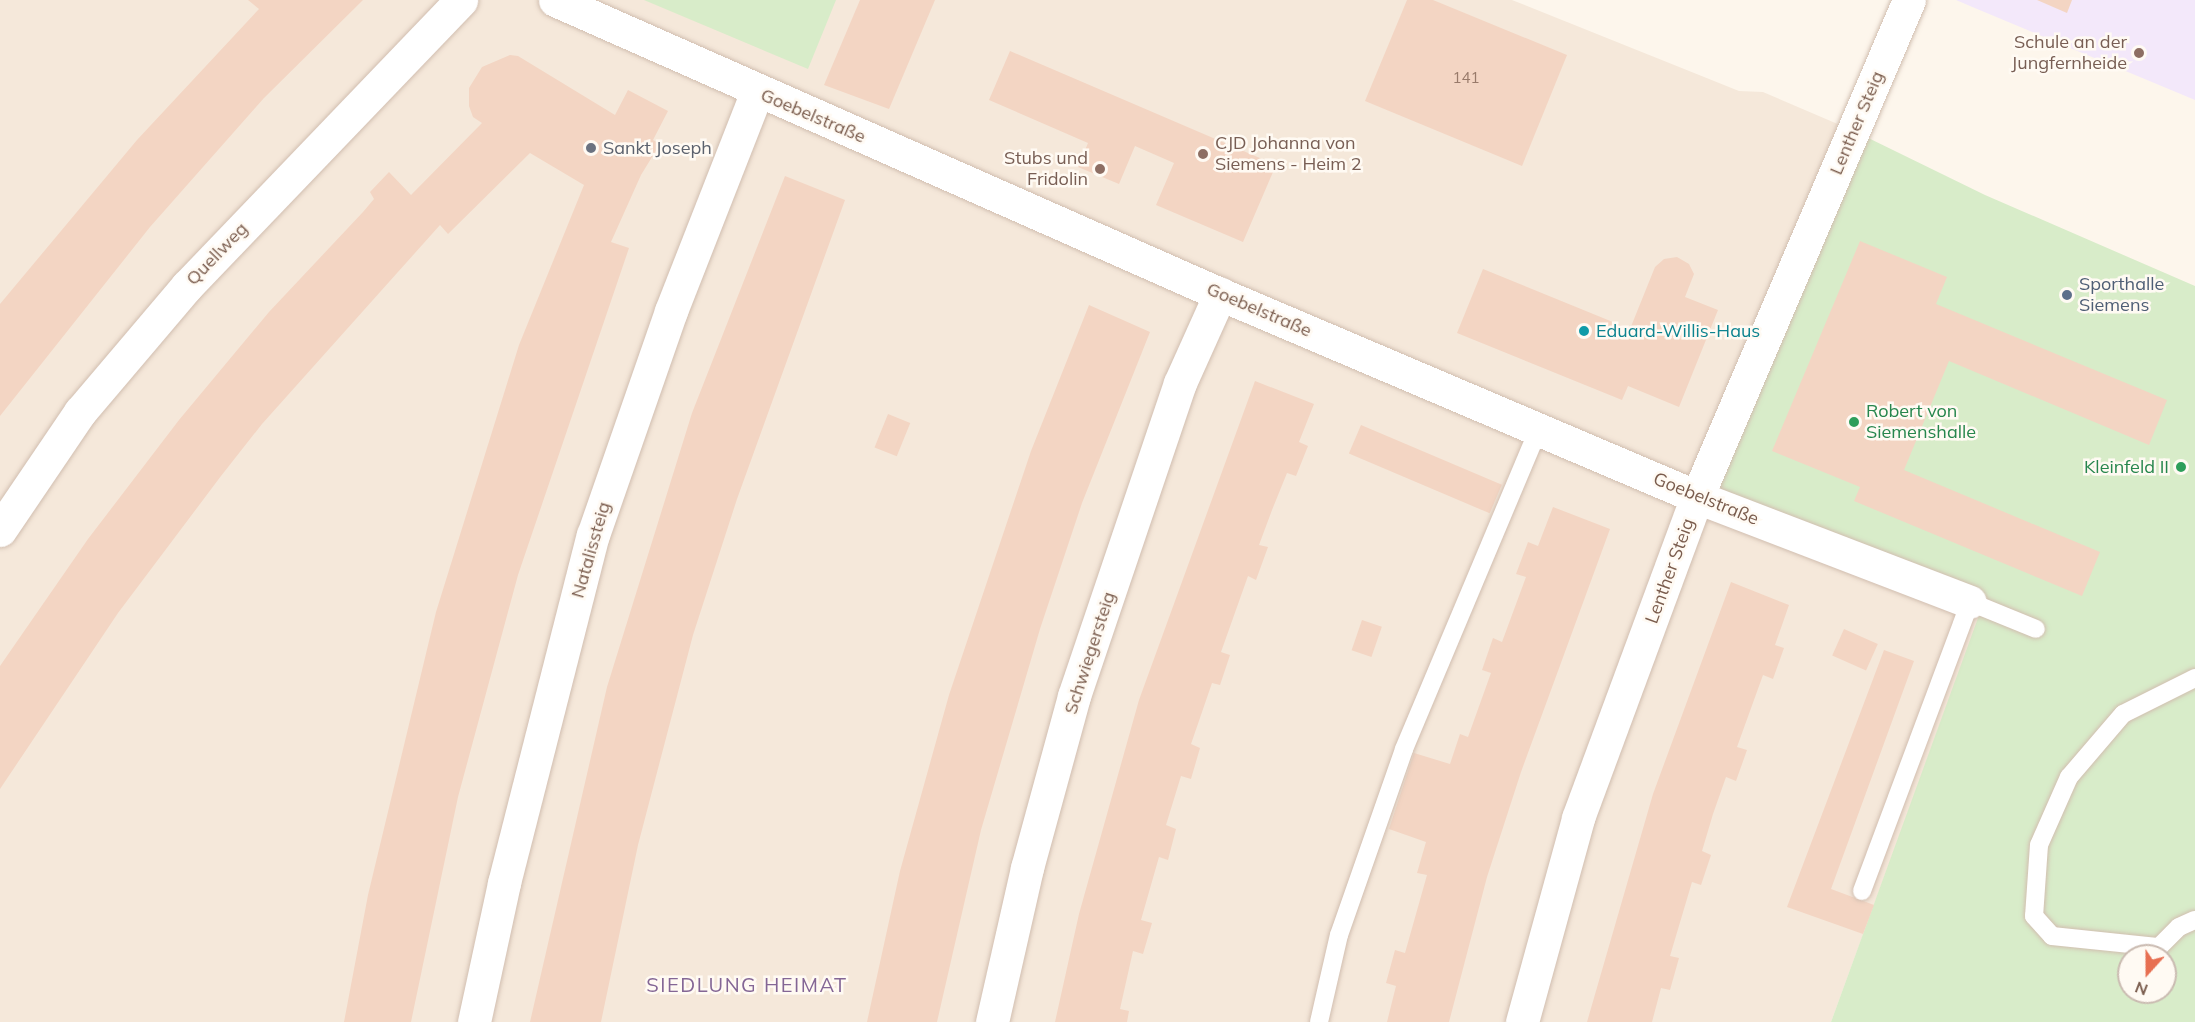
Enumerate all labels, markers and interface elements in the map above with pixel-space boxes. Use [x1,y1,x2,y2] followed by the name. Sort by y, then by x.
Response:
[2011,32,2127,74] place label: Schule an der Jungfernheide
[2132,46,2146,60] marker: Schule an der Jungfernheide
[1826,68,1888,178] street label: Lenther Steig
[1453,69,1479,87] house number: 141
[757,84,869,148] street label: Goebelstraße
[1215,133,1362,176] place label: CJD Johanna von Siemens - Heim 2
[603,137,712,159] place label: Sankt Joseph
[584,141,598,155] marker: Sankt Joseph
[1196,147,1210,161] marker: CJD Johanna von Siemens - Heim 2
[1004,148,1088,190] place label: Stubs und Fridolin
[1093,162,1107,176] marker: Stubs und Fridolin
[182,218,252,290] street label: Quellweg
[2079,274,2164,316] place label: Sporthalle Siemens
[1203,278,1315,342] street label: Goebelstraße
[2060,288,2074,302] marker: Sporthalle Siemens
[1596,320,1760,342] place label: Eduard-Willis-Haus
[1577,324,1591,338] marker: Eduard-Willis-Haus
[1866,401,1976,444] place label: Robert von Siemenshalle
[1847,415,1861,429] marker: Robert von Siemenshalle
[2084,456,2169,478] place label: Kleinfeld II
[2174,460,2188,474] marker: Kleinfeld II
[1650,468,1762,530] street label: Goebelstraße
[567,500,615,600] street label: Natalissteig
[1641,516,1699,626] street label: Lenther Steig
[1060,589,1120,717] street label: Schwiegersteig
[2117,944,2177,1004] north arrow
[646,972,848,996] district label: SIEDLUNG HEIMAT
[2132,977,2150,1000] text: N

